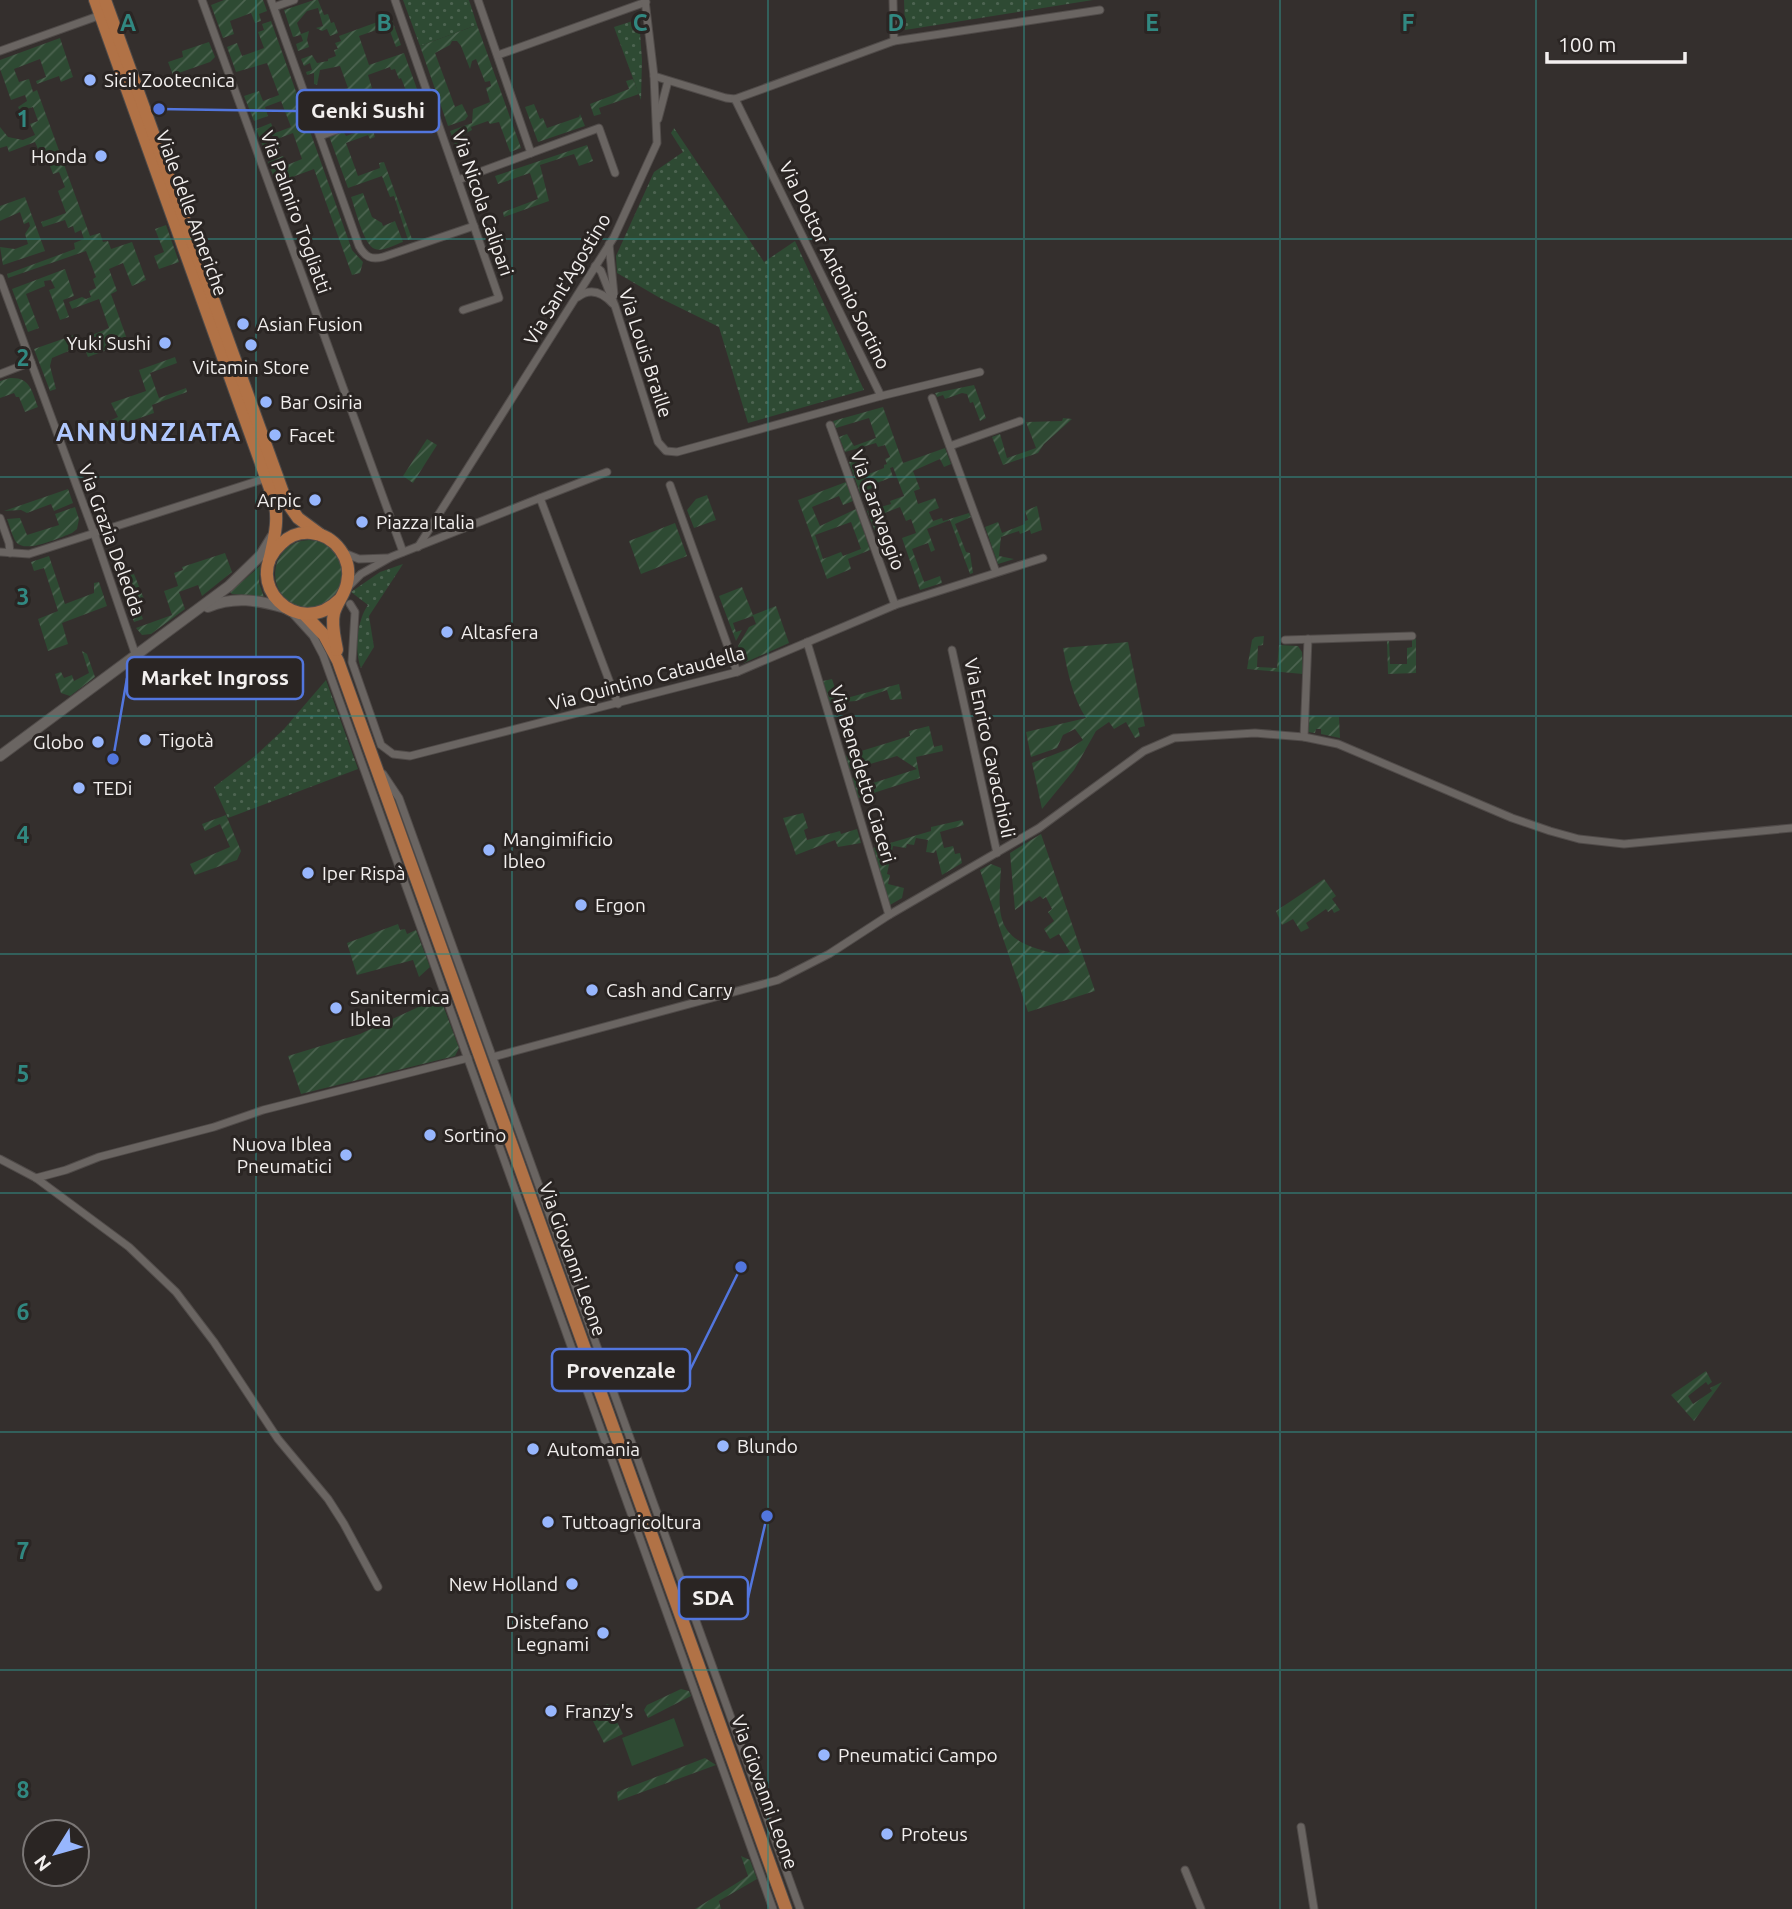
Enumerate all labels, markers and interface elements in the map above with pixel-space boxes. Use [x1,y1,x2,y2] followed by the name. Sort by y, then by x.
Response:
[120,10,136,35] text: A
[376,10,392,35] text: B
[633,10,648,35] text: C
[888,10,904,35] text: D
[1145,10,1159,35] text: E
[1402,10,1415,35] text: F
[1547,21,1685,65] scale bar
[1558,32,1616,56] text: 100 m
[104,69,235,91] place label: Sicil Zootecnica
[82,72,98,88] marker: Sicil Zootecnica
[297,90,439,132] callout: Genki Sushi
[311,98,425,122] text: Genki Sushi
[17,106,29,131] text: 1
[152,127,232,299] street label: Viale delle Americhe
[448,127,518,279] street label: Via Nicola Calipari
[256,128,336,296] street label: Via Palmiro Togliatti
[31,145,87,167] place label: Honda
[93,148,109,164] marker: Honda
[775,157,895,373] street label: Via Dottor Antonio Sortino
[519,209,615,349] street label: Via Sant'Agostino
[615,286,677,420] street label: Via Louis Braille
[257,313,363,335] place label: Asian Fusion
[235,316,251,332] marker: Asian Fusion
[67,332,151,354] place label: Yuki Sushi
[157,335,173,351] marker: Yuki Sushi
[243,337,259,353] marker: Vitamin Store
[17,345,29,370] text: 2
[193,356,309,378] place label: Vitamin Store
[280,391,363,413] place label: Bar Osiria
[258,394,274,410] marker: Bar Osiria
[56,417,242,446] district label: ANNUNZIATA
[289,424,335,446] place label: Facet
[267,427,283,443] marker: Facet
[846,447,910,573] street label: Via Caravaggio
[74,461,150,619] street label: Via Grazia Deledda
[257,489,301,511] place label: Arpic
[307,492,323,508] marker: Arpic
[376,511,475,533] place label: Piazza Italia
[354,514,370,530] marker: Piazza Italia
[17,584,29,609] text: 3
[461,621,538,643] place label: Altasfera
[439,624,455,640] marker: Altasfera
[547,641,747,715] street label: Via Quintino Cataudella
[960,656,1020,840] street label: Via Enrico Cavacchioli
[127,657,303,699] callout: Market Ingross
[141,665,289,689] text: Market Ingross
[826,683,900,865] street label: Via Benedetto Ciaceri
[159,729,214,751] place label: Tigotà
[33,731,84,753] place label: Globo
[137,732,153,748] marker: Tigotà
[90,734,106,750] marker: Globo
[93,777,132,799] place label: TEDi
[71,780,87,796] marker: TEDi
[17,822,30,847] text: 4
[503,828,613,872] place label: Mangimificio Ibleo
[481,842,497,858] marker: Mangimificio Ibleo
[322,862,406,884] place label: Iper Rispà
[300,865,316,881] marker: Iper Rispà
[595,894,646,916] place label: Ergon
[573,897,589,913] marker: Ergon
[606,979,732,1001] place label: Cash and Carry
[584,982,600,998] marker: Cash and Carry
[350,986,450,1030] place label: Sanitermica Iblea
[328,1000,344,1016] marker: Sanitermica Iblea
[17,1061,29,1086] text: 5
[444,1124,506,1146] place label: Sortino
[422,1127,438,1143] marker: Sortino
[232,1133,332,1177] place label: Nuova Iblea Pneumatici
[338,1147,354,1163] marker: Nuova Iblea Pneumatici
[535,1179,611,1339] street label: Via Giovanni Leone
[17,1299,30,1324] text: 6
[552,1349,690,1391] callout: Provenzale
[566,1358,676,1382] text: Provenzale
[737,1435,798,1457] place label: Blundo
[547,1438,640,1460] place label: Automania
[715,1438,731,1454] marker: Blundo
[525,1441,541,1457] marker: Automania
[562,1511,702,1533] place label: Tuttoagricoltura
[540,1514,556,1530] marker: Tuttoagricoltura
[17,1538,29,1563] text: 7
[449,1573,558,1595] place label: New Holland
[564,1576,580,1592] marker: New Holland
[679,1577,748,1619] callout: SDA
[692,1585,734,1609] text: SDA
[506,1611,589,1655] place label: Distefano Legnami
[595,1625,611,1641] marker: Distefano Legnami
[565,1700,633,1722] place label: Franzy's
[543,1703,559,1719] marker: Franzy's
[727,1712,803,1872] street label: Via Giovanni Leone
[838,1744,998,1766] place label: Pneumatici Campo
[816,1747,832,1763] marker: Pneumatici Campo
[17,1777,29,1802] text: 8
[21,1818,91,1888] north arrow
[901,1823,968,1845] place label: Proteus
[879,1826,895,1842] marker: Proteus
[29,1851,55,1876] text: N

